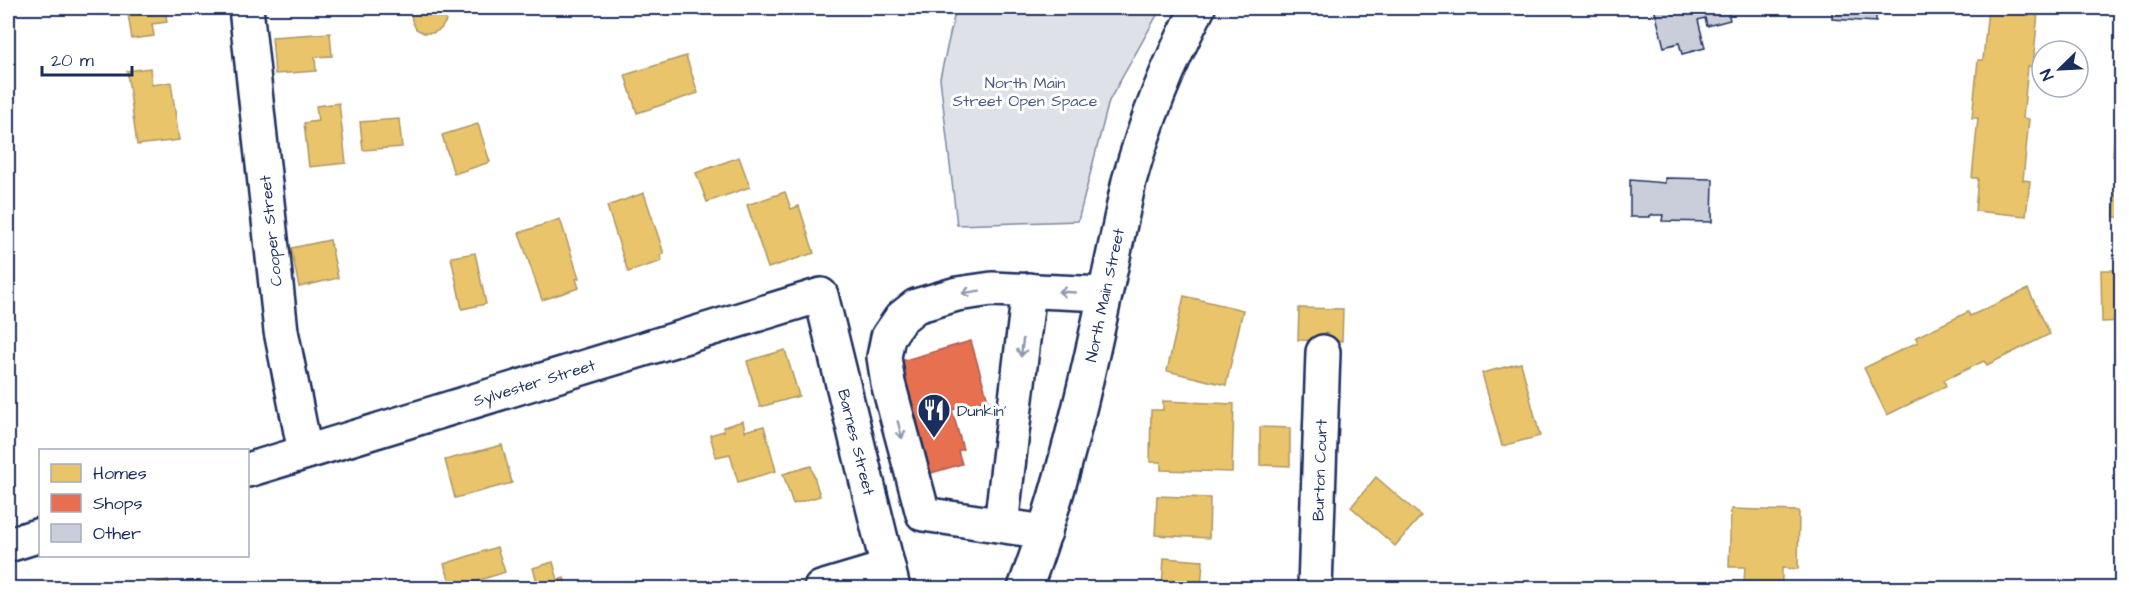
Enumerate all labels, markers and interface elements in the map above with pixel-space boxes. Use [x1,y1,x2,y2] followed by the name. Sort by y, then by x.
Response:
[42,39,132,77] scale bar
[2030,39,2090,99] north arrow
[51,48,94,73] text: 20 m
[2035,66,2059,84] text: N
[953,72,1098,112] park label: North Main Street Open Space
[254,174,288,287] street label: Cooper Street
[1080,226,1130,364] street label: North Main Street
[962,287,982,298] one-way arrow
[1058,287,1077,298] one-way arrow
[1017,338,1028,358] one-way arrow
[471,354,599,413] street label: Sylvester Street
[832,387,880,498] street label: Barnes Street
[916,392,952,439] restaurant icon: Dunkin'
[957,400,1006,422] place label: Dunkin'
[1307,418,1333,521] street label: Burton Court
[895,420,907,439] one-way arrow
[39,449,249,557] legend
[93,461,147,486] text: Homes
[93,491,143,516] text: Shops
[93,521,141,546] text: Other

